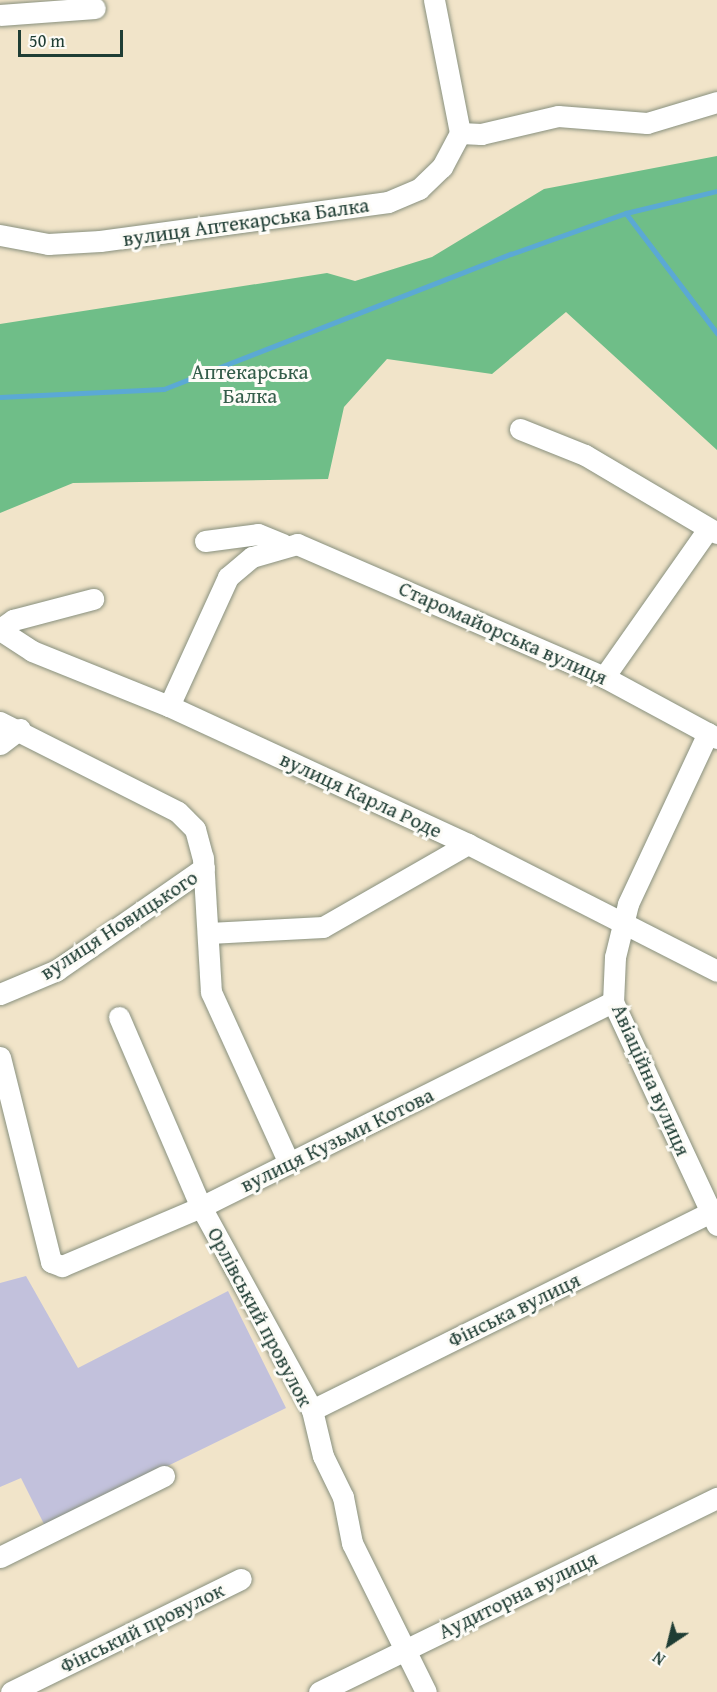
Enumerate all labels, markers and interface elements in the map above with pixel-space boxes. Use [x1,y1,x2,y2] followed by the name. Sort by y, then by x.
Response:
[21,18,126,56] scale bar
[29,27,65,54] text: 50 m
[121,192,371,252] street label: вулиця Аптекарська Балка
[191,359,309,409] park label: Аптекарська Балка
[395,576,611,690] street label: Старомайорська вулиця
[276,746,446,844] street label: вулиця Карла Роде
[36,865,202,985] street label: вулиця Новицького
[606,1000,696,1160] street label: Авіаційна вулиця
[236,1082,438,1198] street label: вулиця Кузьми Котова
[202,1223,318,1411] street label: Орлівський провулок
[444,1267,584,1353] street label: Фінська вулиця
[434,1546,602,1644] street label: Аудиторна вулиця
[56,1577,228,1679] street label: Фінський провулок
[639,1614,699,1674] north arrow
[647,1646,670,1672] text: N

